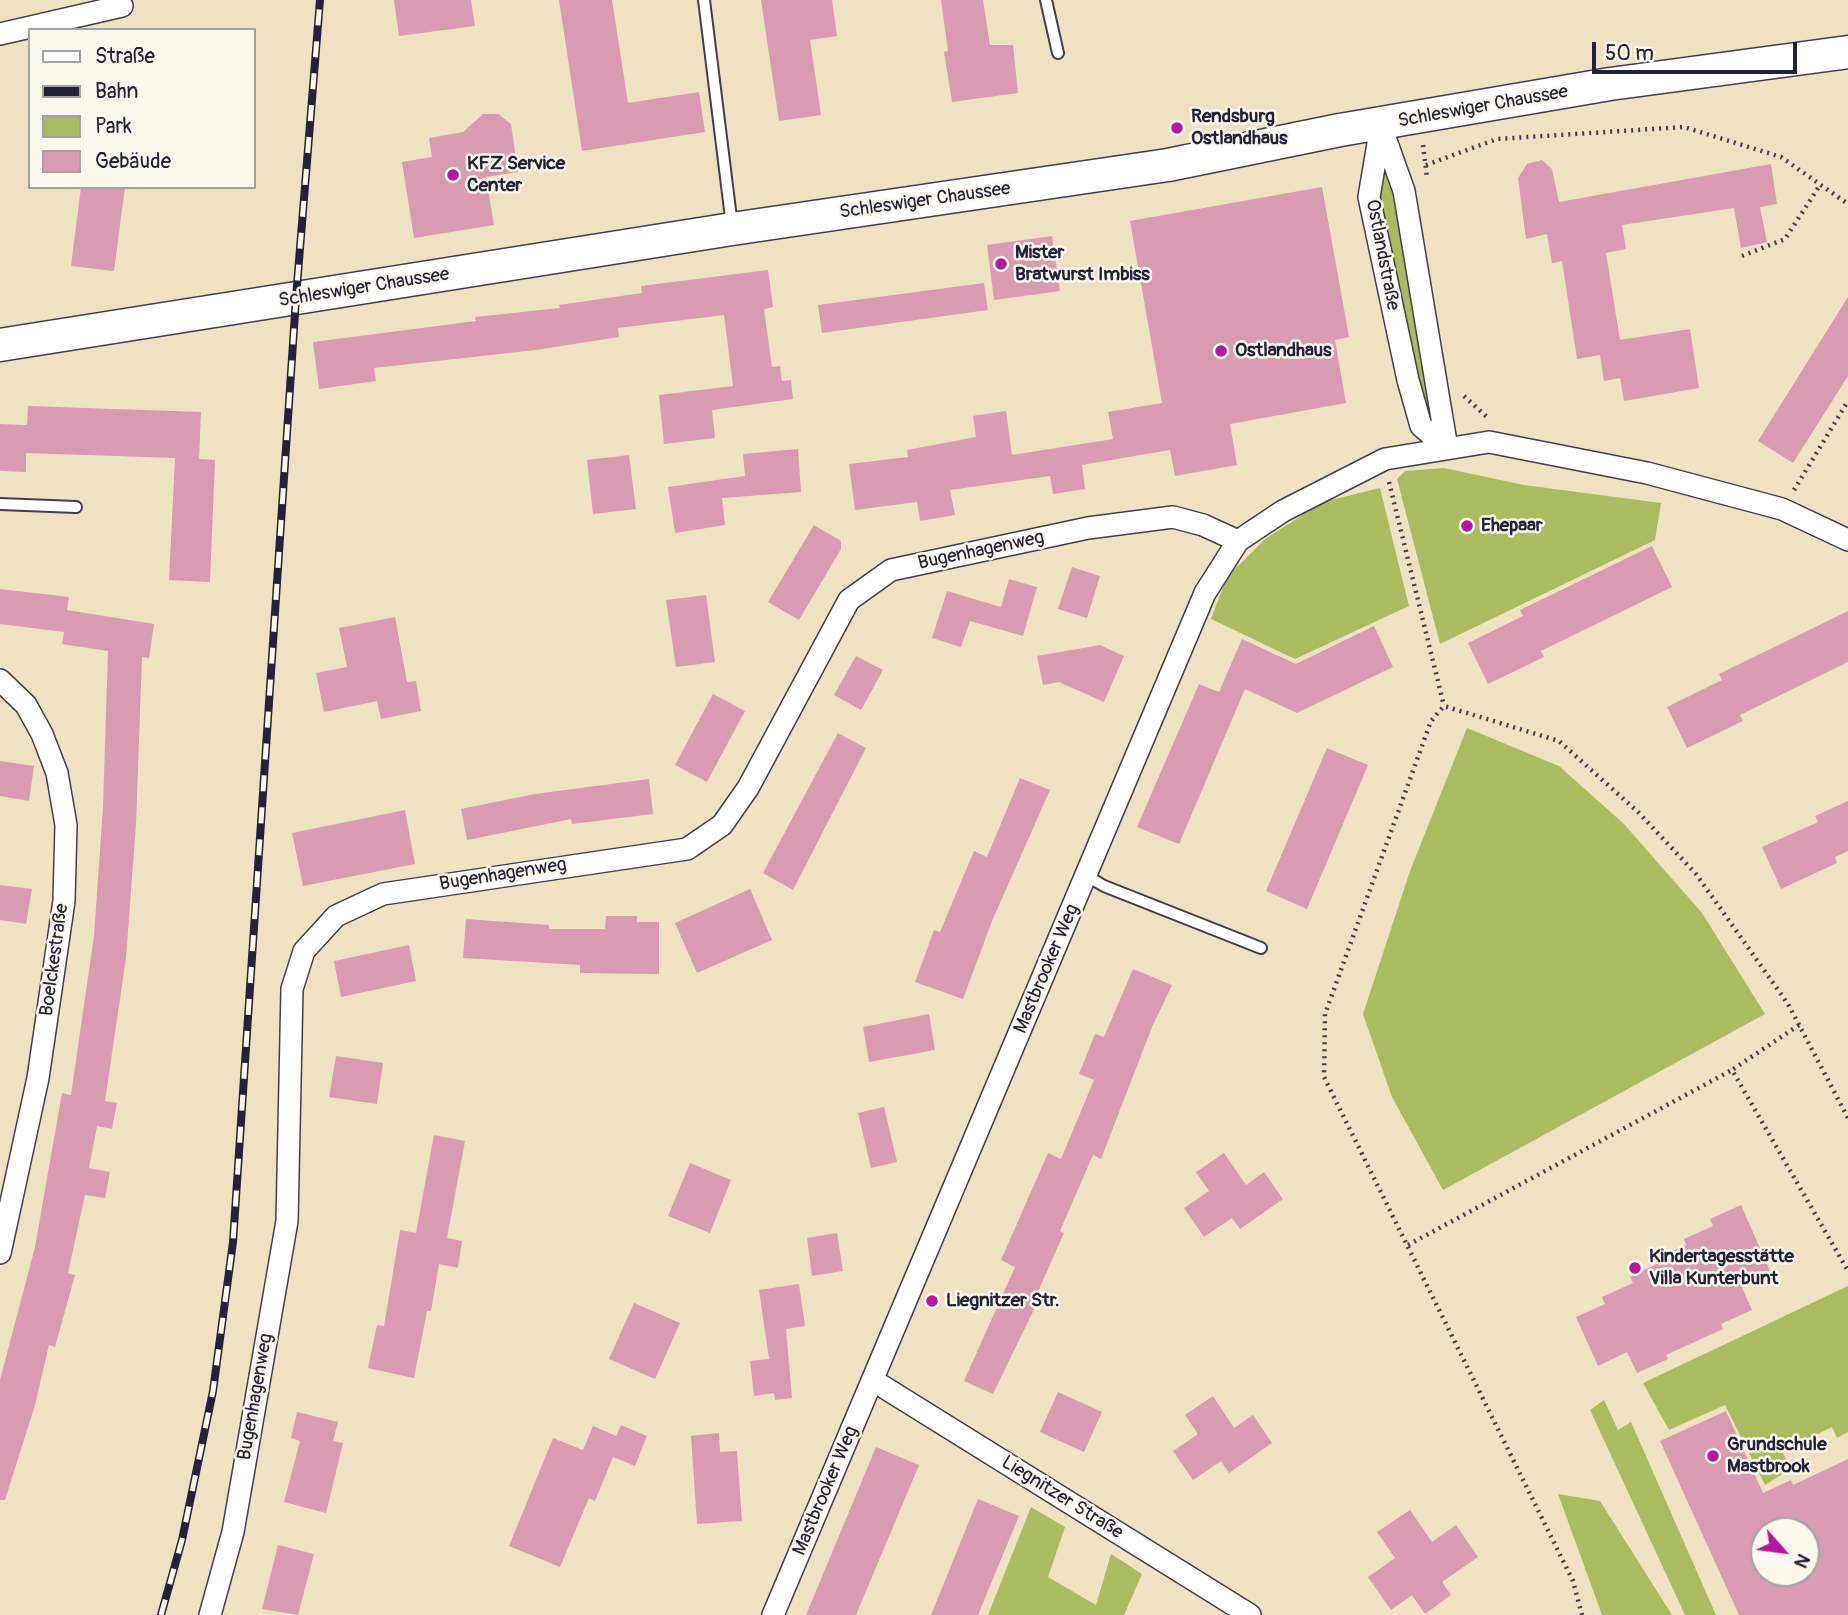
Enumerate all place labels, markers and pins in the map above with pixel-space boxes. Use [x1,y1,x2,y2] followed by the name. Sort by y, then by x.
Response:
[1191,106,1287,150] place label: Rendsburg Ostlandhaus
[1169,120,1185,136] marker: Rendsburg Ostlandhaus
[467,153,565,197] place label: KFZ Service Center
[445,167,461,183] marker: KFZ Service Center
[1015,242,1150,286] place label: Mister Bratwurst Imbiss
[993,256,1009,272] marker: Mister Bratwurst Imbiss
[1235,340,1331,362] place label: Ostlandhaus
[1213,343,1229,359] marker: Ostlandhaus
[1481,515,1543,537] place label: Ehepaar
[1459,518,1475,534] marker: Ehepaar
[1649,1246,1794,1290] place label: Kindertagesstätte Villa Kunterbunt
[1627,1260,1643,1276] marker: Kindertagesstätte Villa Kunterbunt
[946,1290,1060,1312] place label: Liegnitzer Str.
[924,1293,940,1309] marker: Liegnitzer Str.
[1727,1434,1827,1478] place label: Grundschule Mastbrook
[1705,1448,1721,1464] marker: Grundschule Mastbrook

